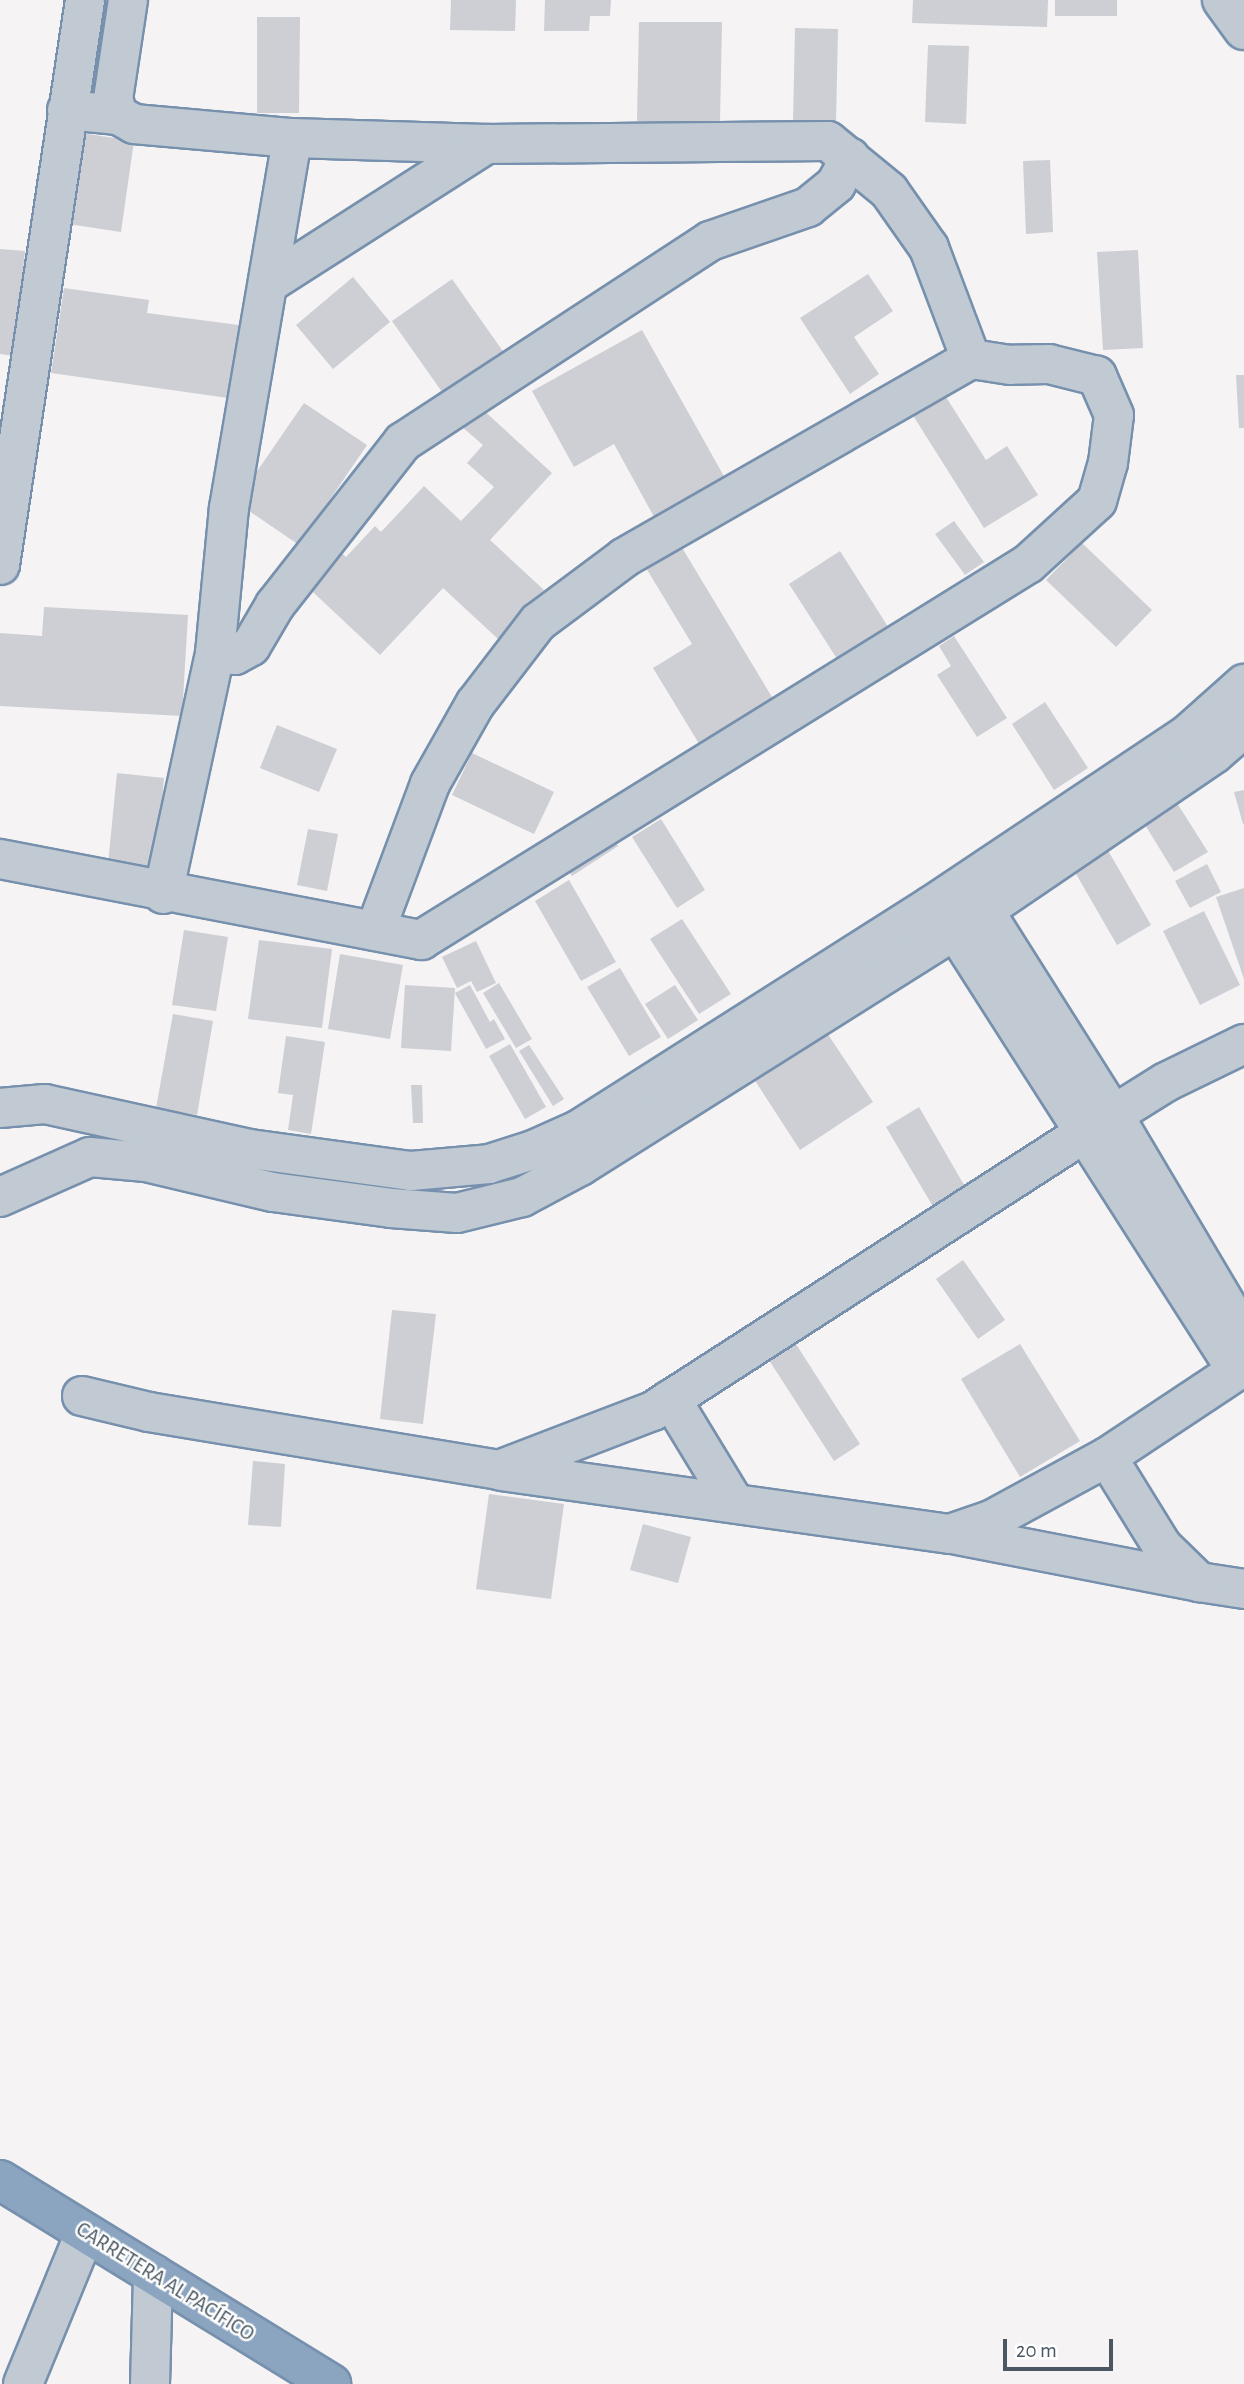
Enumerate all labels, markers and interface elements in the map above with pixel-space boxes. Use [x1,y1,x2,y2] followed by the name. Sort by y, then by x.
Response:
[71,2217,259,2347] street label: CARRETERA AL PACÍFICO
[1006,2324,1116,2368] scale bar
[1016,2340,1057,2361] text: 20 m

